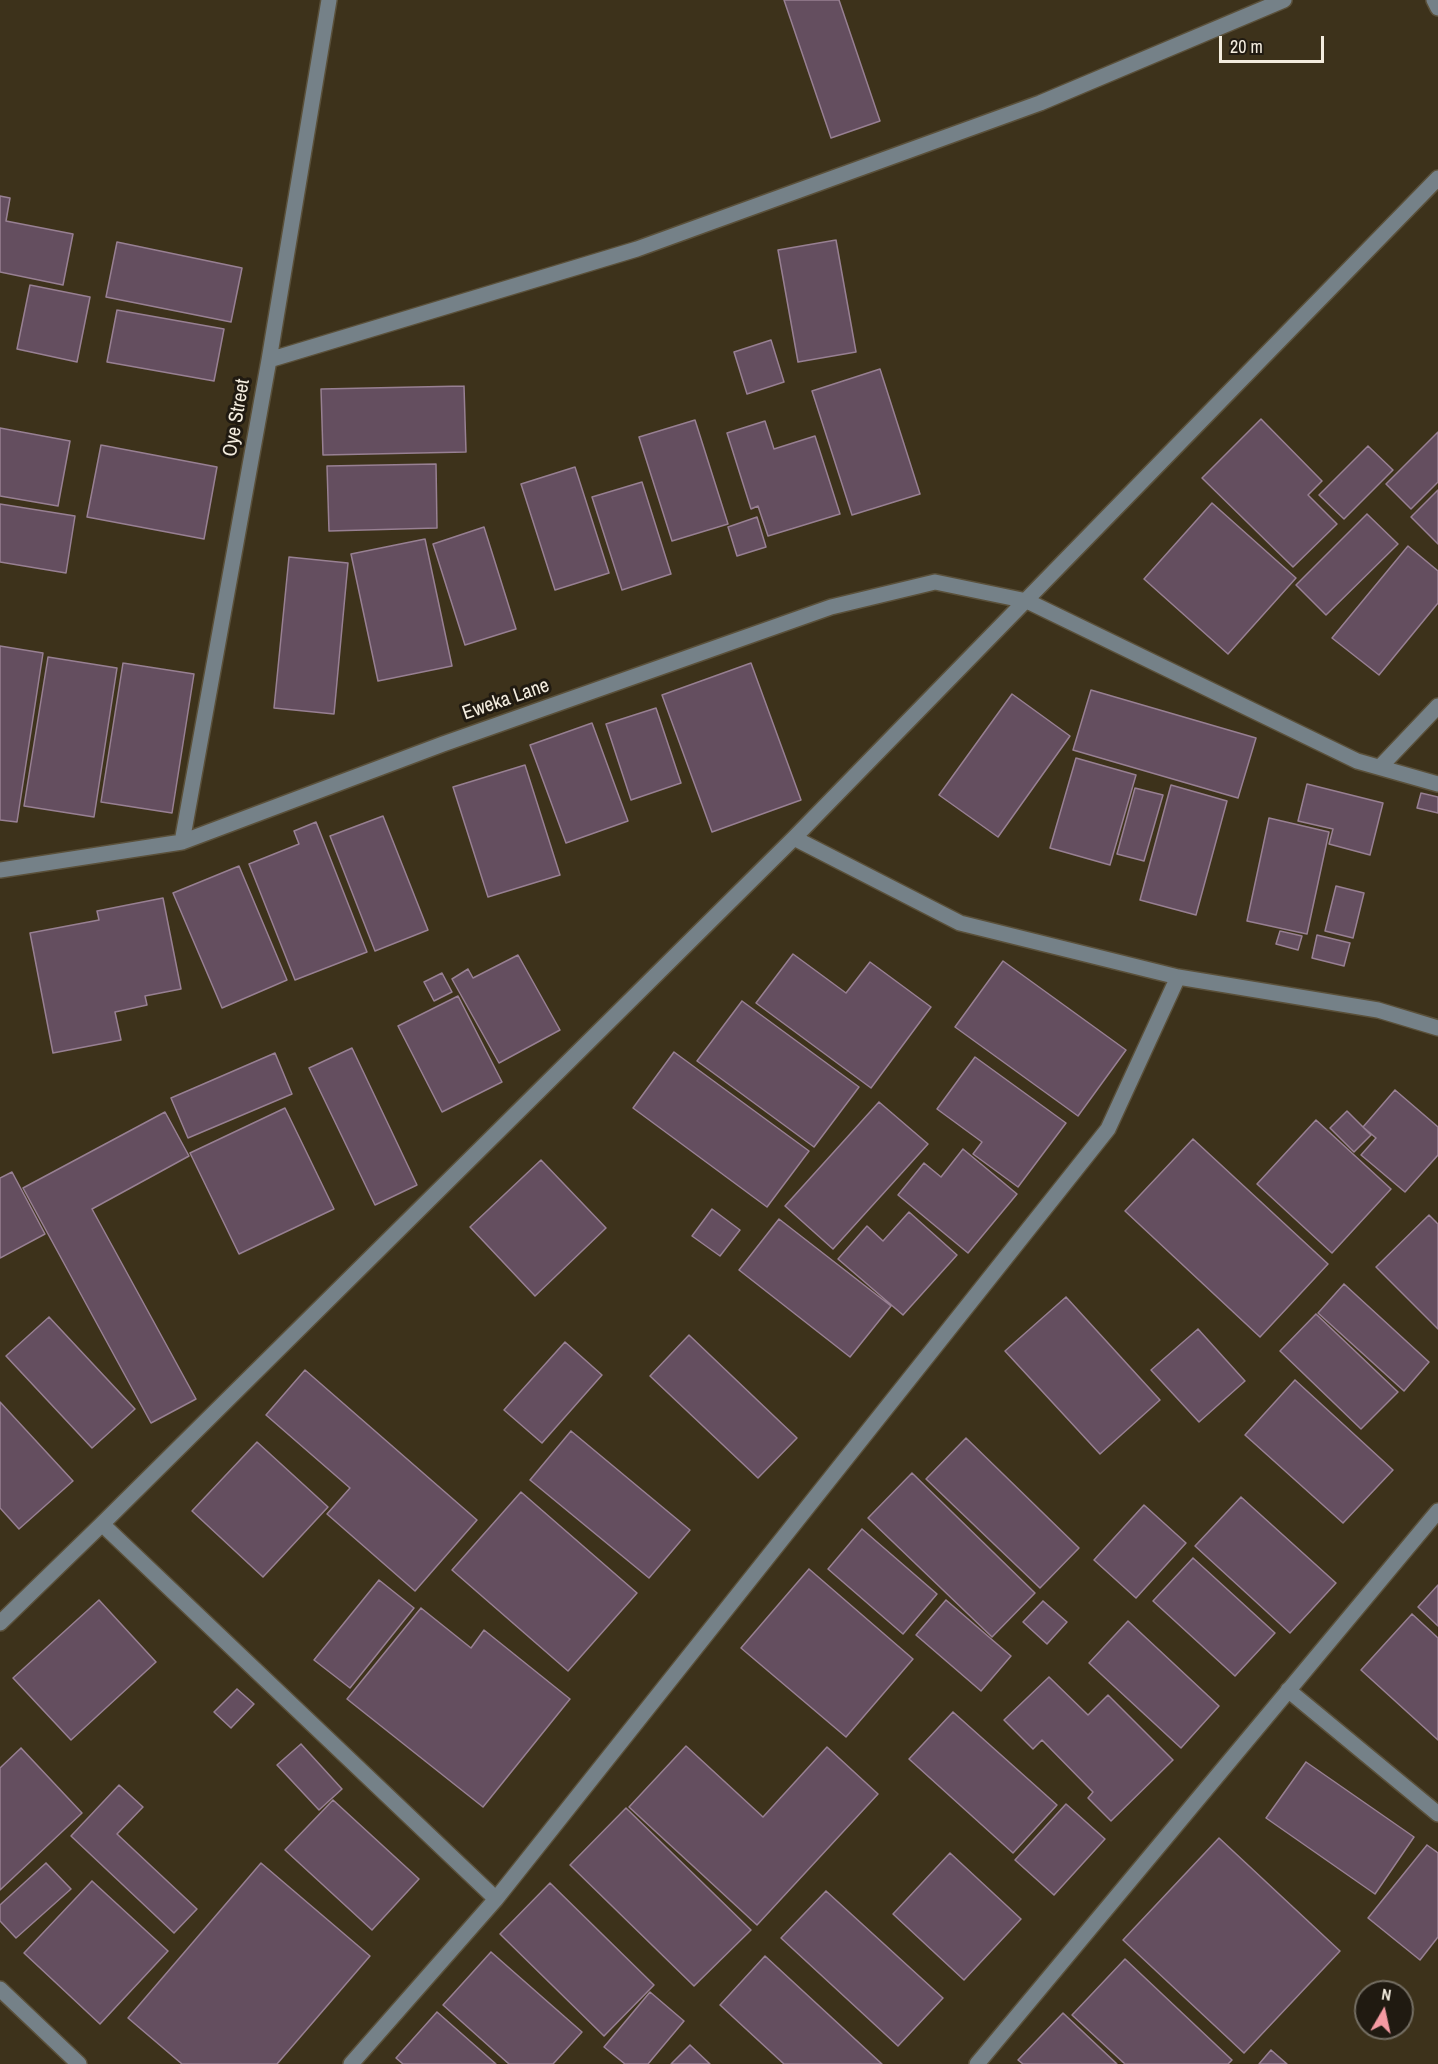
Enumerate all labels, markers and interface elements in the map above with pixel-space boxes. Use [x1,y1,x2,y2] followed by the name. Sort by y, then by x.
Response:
[1222,24,1327,62] scale bar
[1230,34,1263,59] text: 20 m
[218,377,256,459] street label: Oye Street
[459,674,553,726] street label: Eweka Lane
[1354,1980,1414,2040] north arrow
[1380,1983,1393,2006] text: N

